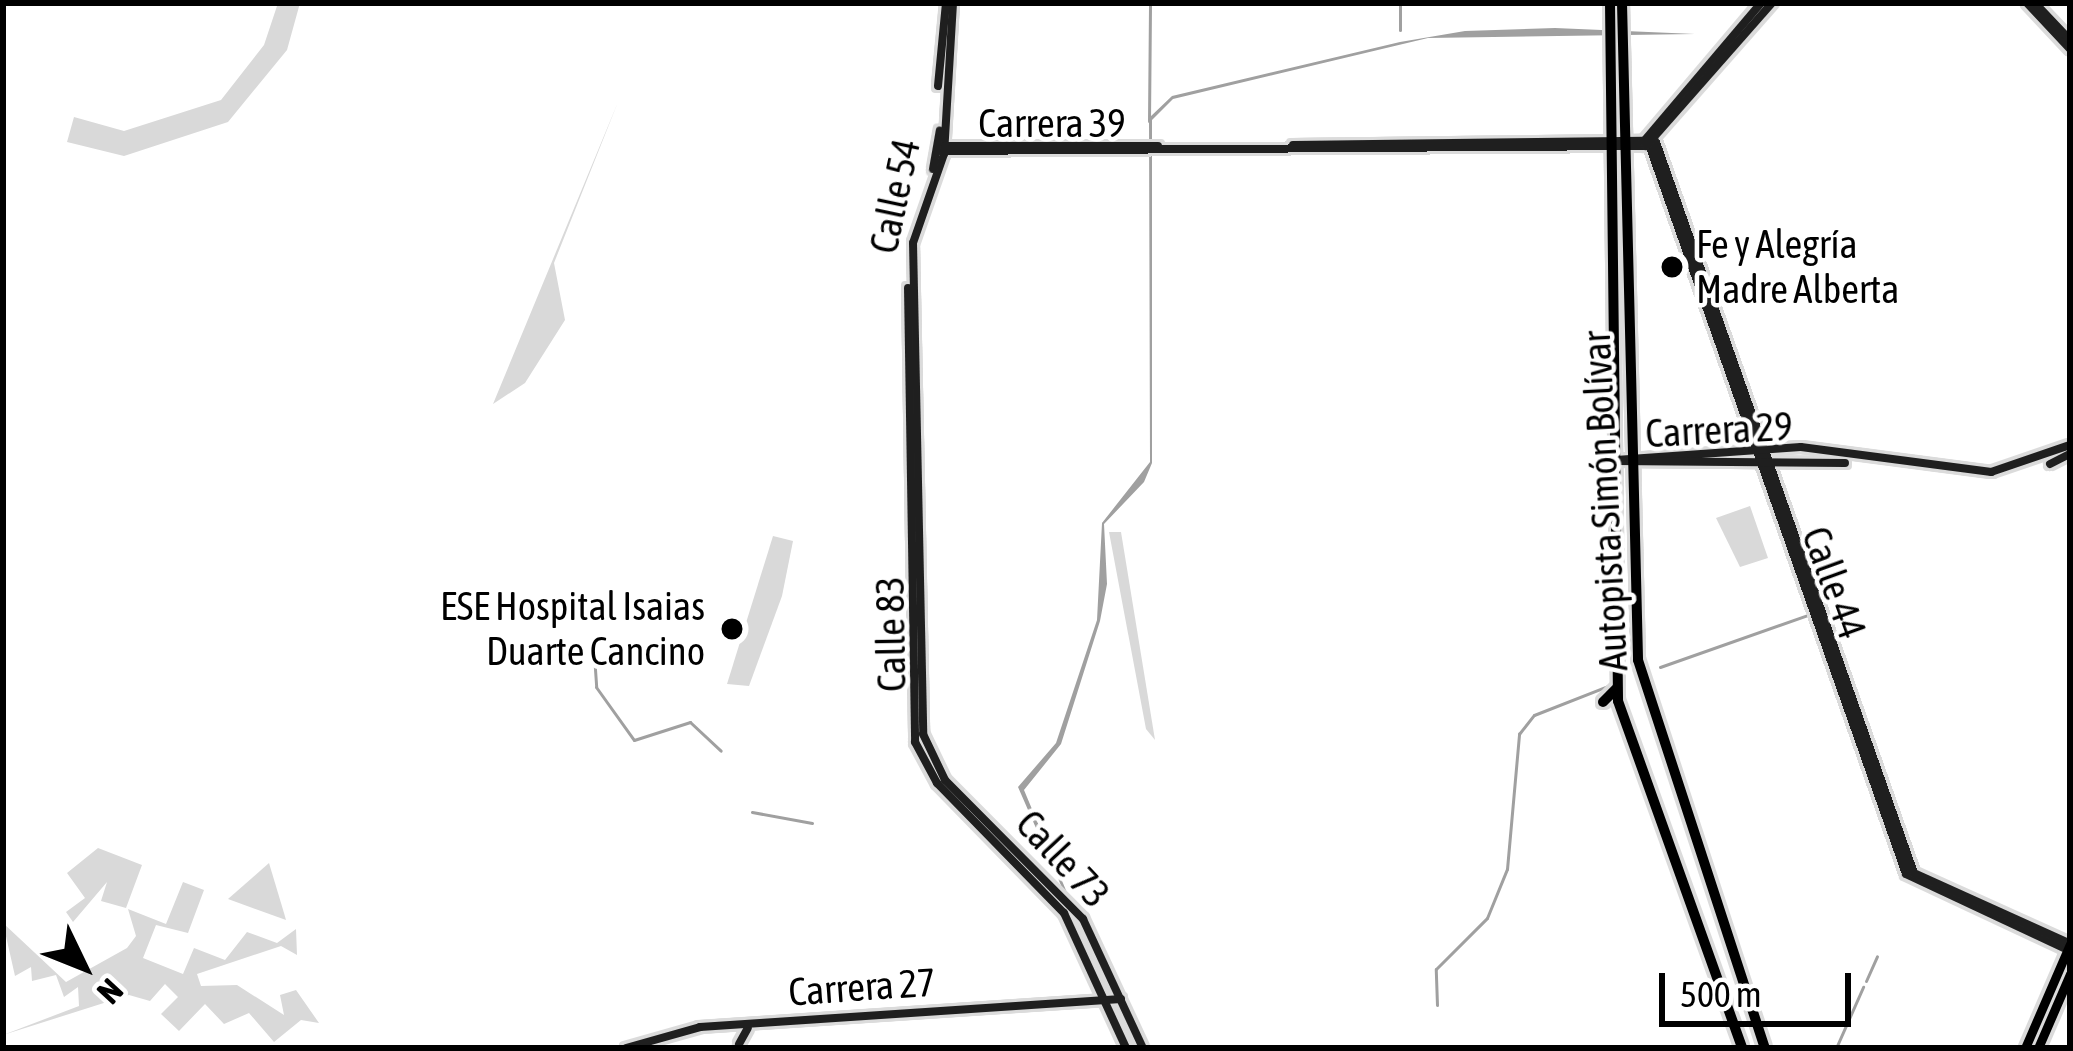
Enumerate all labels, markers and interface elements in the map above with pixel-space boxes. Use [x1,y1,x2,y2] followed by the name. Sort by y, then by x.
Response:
[978,100,1126,146] street label: Carrera 39
[860,135,930,257] street label: Calle 54
[1696,222,1899,313] place label: Fe y Alegría Madre Alberta
[1659,254,1685,280] marker: Fe y Alegría Madre Alberta
[1573,330,1637,672] street label: Autopista Simón Bolívar
[1644,403,1794,457] street label: Carrera 29
[1792,521,1876,645] street label: Calle 44
[867,576,915,692] street label: Calle 83
[440,584,705,675] place label: ESE Hospital Isaias Duarte Cancino
[716,613,748,645] marker: ESE Hospital Isaias Duarte Cancino
[1006,801,1120,917] street label: Calle 73
[24,907,144,1027] north arrow
[1665,949,1857,1023] scale bar
[787,959,937,1015] street label: Carrera 27
[90,971,131,1012] text: N
[1680,973,1762,1015] text: 500 m

